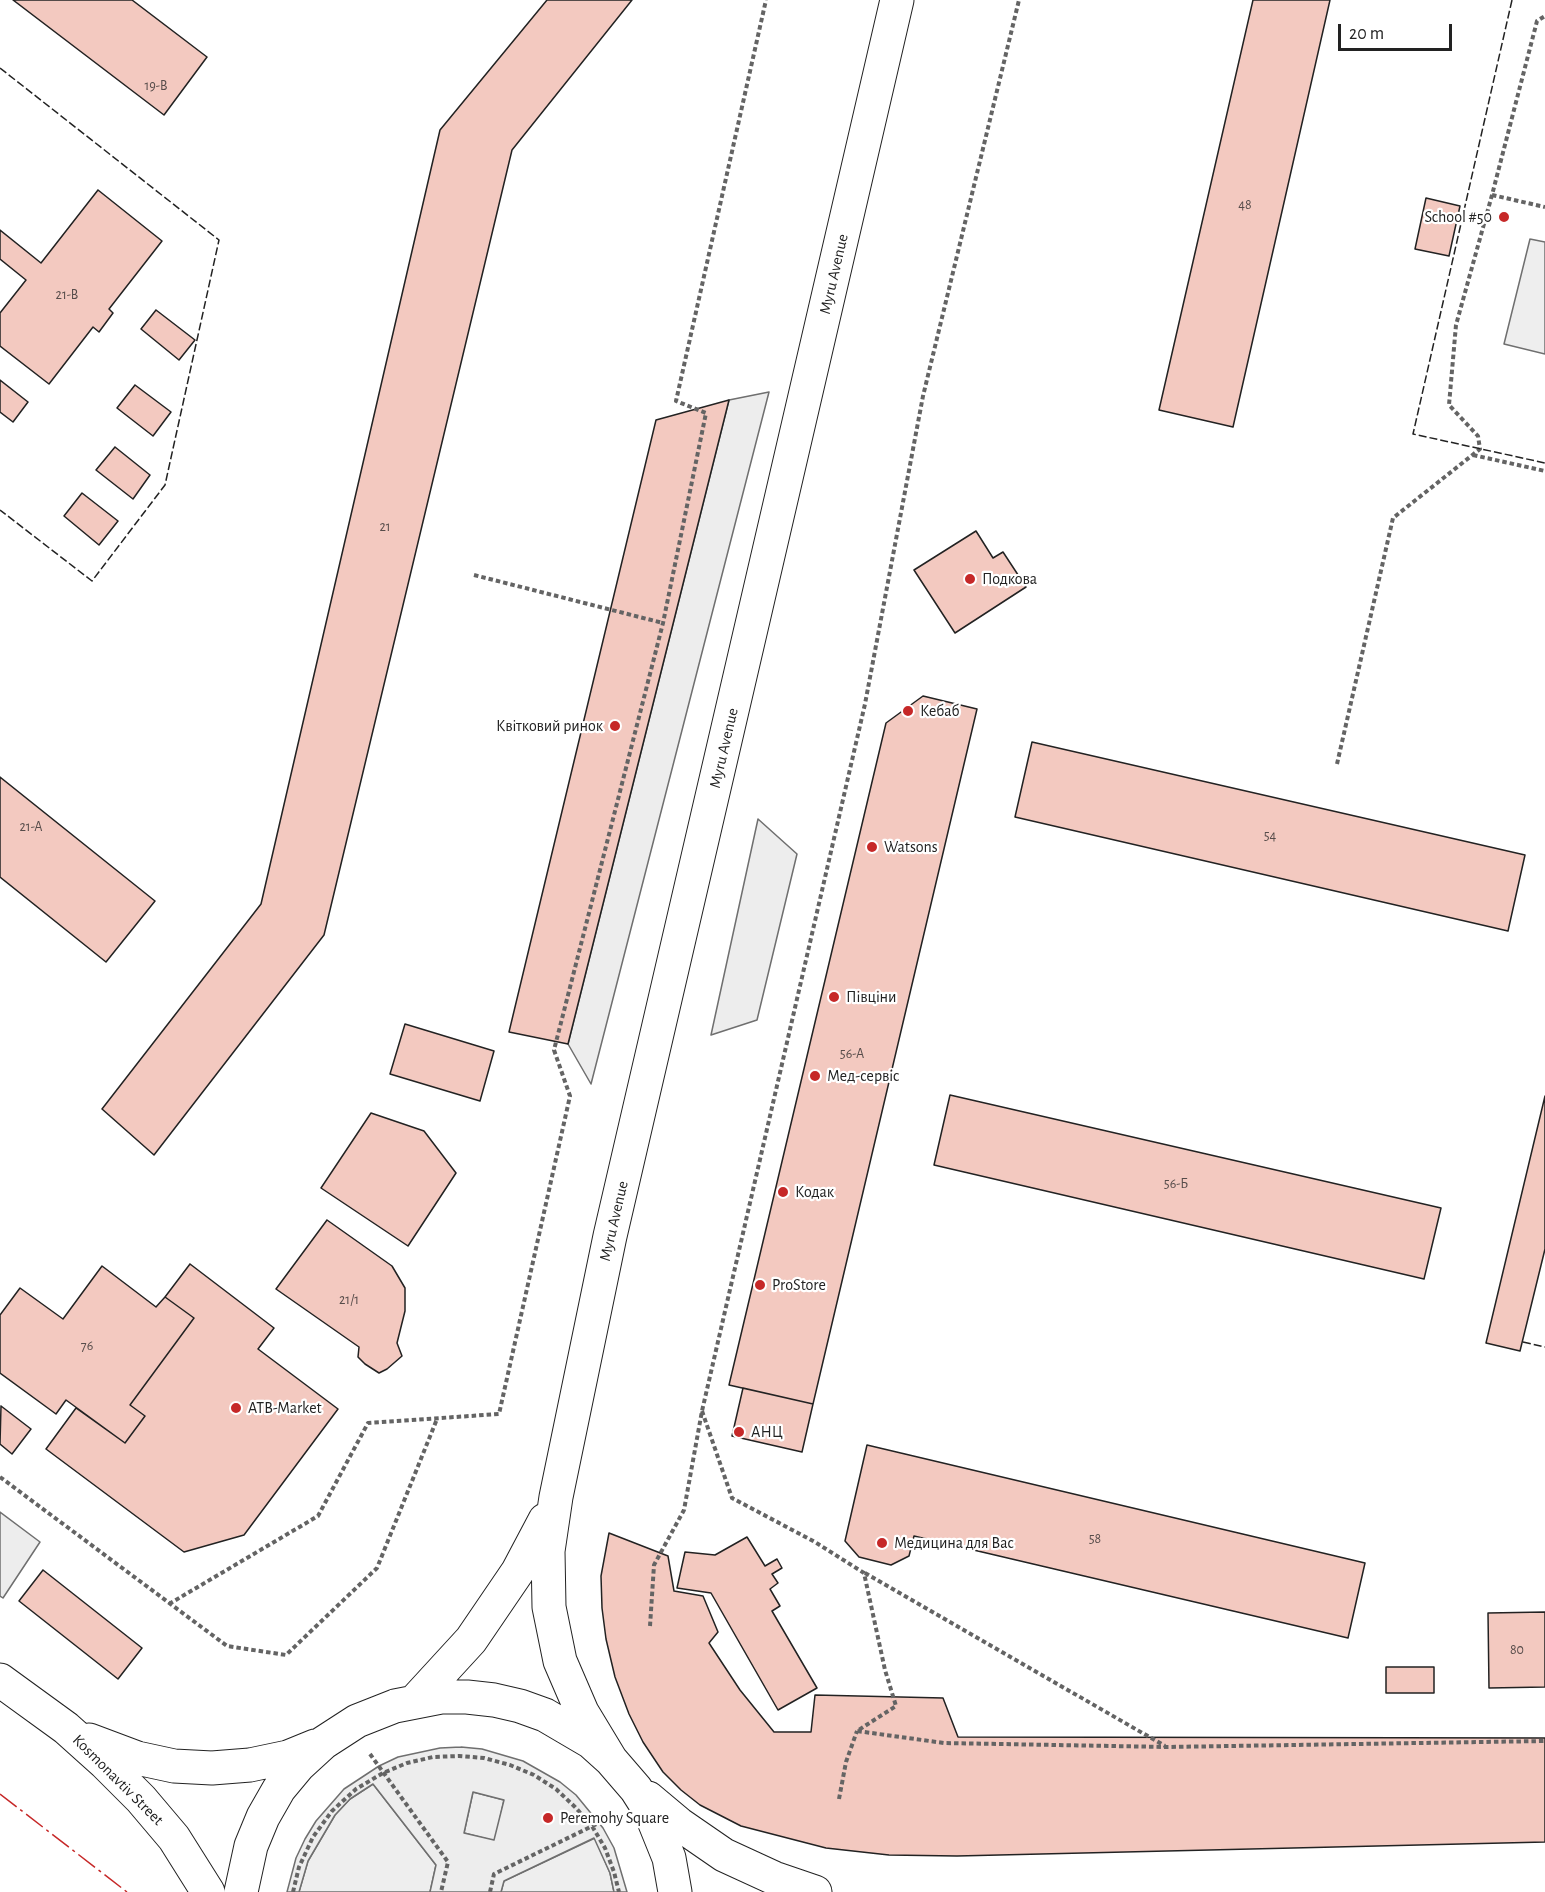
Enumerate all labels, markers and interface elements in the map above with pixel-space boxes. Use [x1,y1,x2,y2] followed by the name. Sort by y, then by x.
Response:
[1341,12,1455,50] scale bar
[1349,25,1384,43] text: 20 m
[144,78,168,94] house number: 19-В
[1238,197,1252,213] house number: 48
[1425,207,1492,227] place label: School #50
[1497,210,1511,224] marker: School #50
[815,232,853,316] street label: Myru Avenue
[56,287,78,303] house number: 21-В
[379,519,391,535] house number: 21
[982,569,1037,589] place label: Подкова
[963,572,977,586] marker: Подкова
[920,701,959,721] place label: Кебаб
[901,704,915,718] marker: Кебаб
[705,706,743,790] street label: Myru Avenue
[496,716,603,736] place label: Квітковий ринок
[608,719,622,733] marker: Квітковий ринок
[19,819,43,835] house number: 21-А
[1264,828,1276,844] house number: 54
[884,837,938,857] place label: Watsons
[865,840,879,854] marker: Watsons
[846,987,896,1007] place label: Півціни
[827,990,841,1004] marker: Півціни
[840,1046,864,1062] house number: 56-А
[827,1066,899,1086] place label: Мед-сервіс
[808,1069,822,1083] marker: Мед-сервіс
[1164,1176,1188,1192] house number: 56-Б
[595,1179,633,1263] street label: Myru Avenue
[795,1182,834,1202] place label: Кодак
[776,1185,790,1199] marker: Кодак
[772,1275,826,1295] place label: ProStore
[753,1278,767,1292] marker: ProStore
[339,1292,359,1308] house number: 21/1
[81,1338,93,1354] house number: 76
[248,1398,322,1418] place label: ATB-Market
[229,1401,243,1415] marker: ATB-Market
[751,1422,783,1442] place label: АНЦ
[732,1425,746,1439] marker: АНЦ
[1089,1531,1101,1547] house number: 58
[894,1533,1014,1553] place label: Медицина для Вас
[875,1536,889,1550] marker: Медицина для Вас
[1510,1642,1524,1658] house number: 80
[68,1730,168,1830] street label: Kosmonavtiv Street
[560,1808,669,1828] place label: Peremohy Square
[541,1811,555,1825] marker: Peremohy Square

